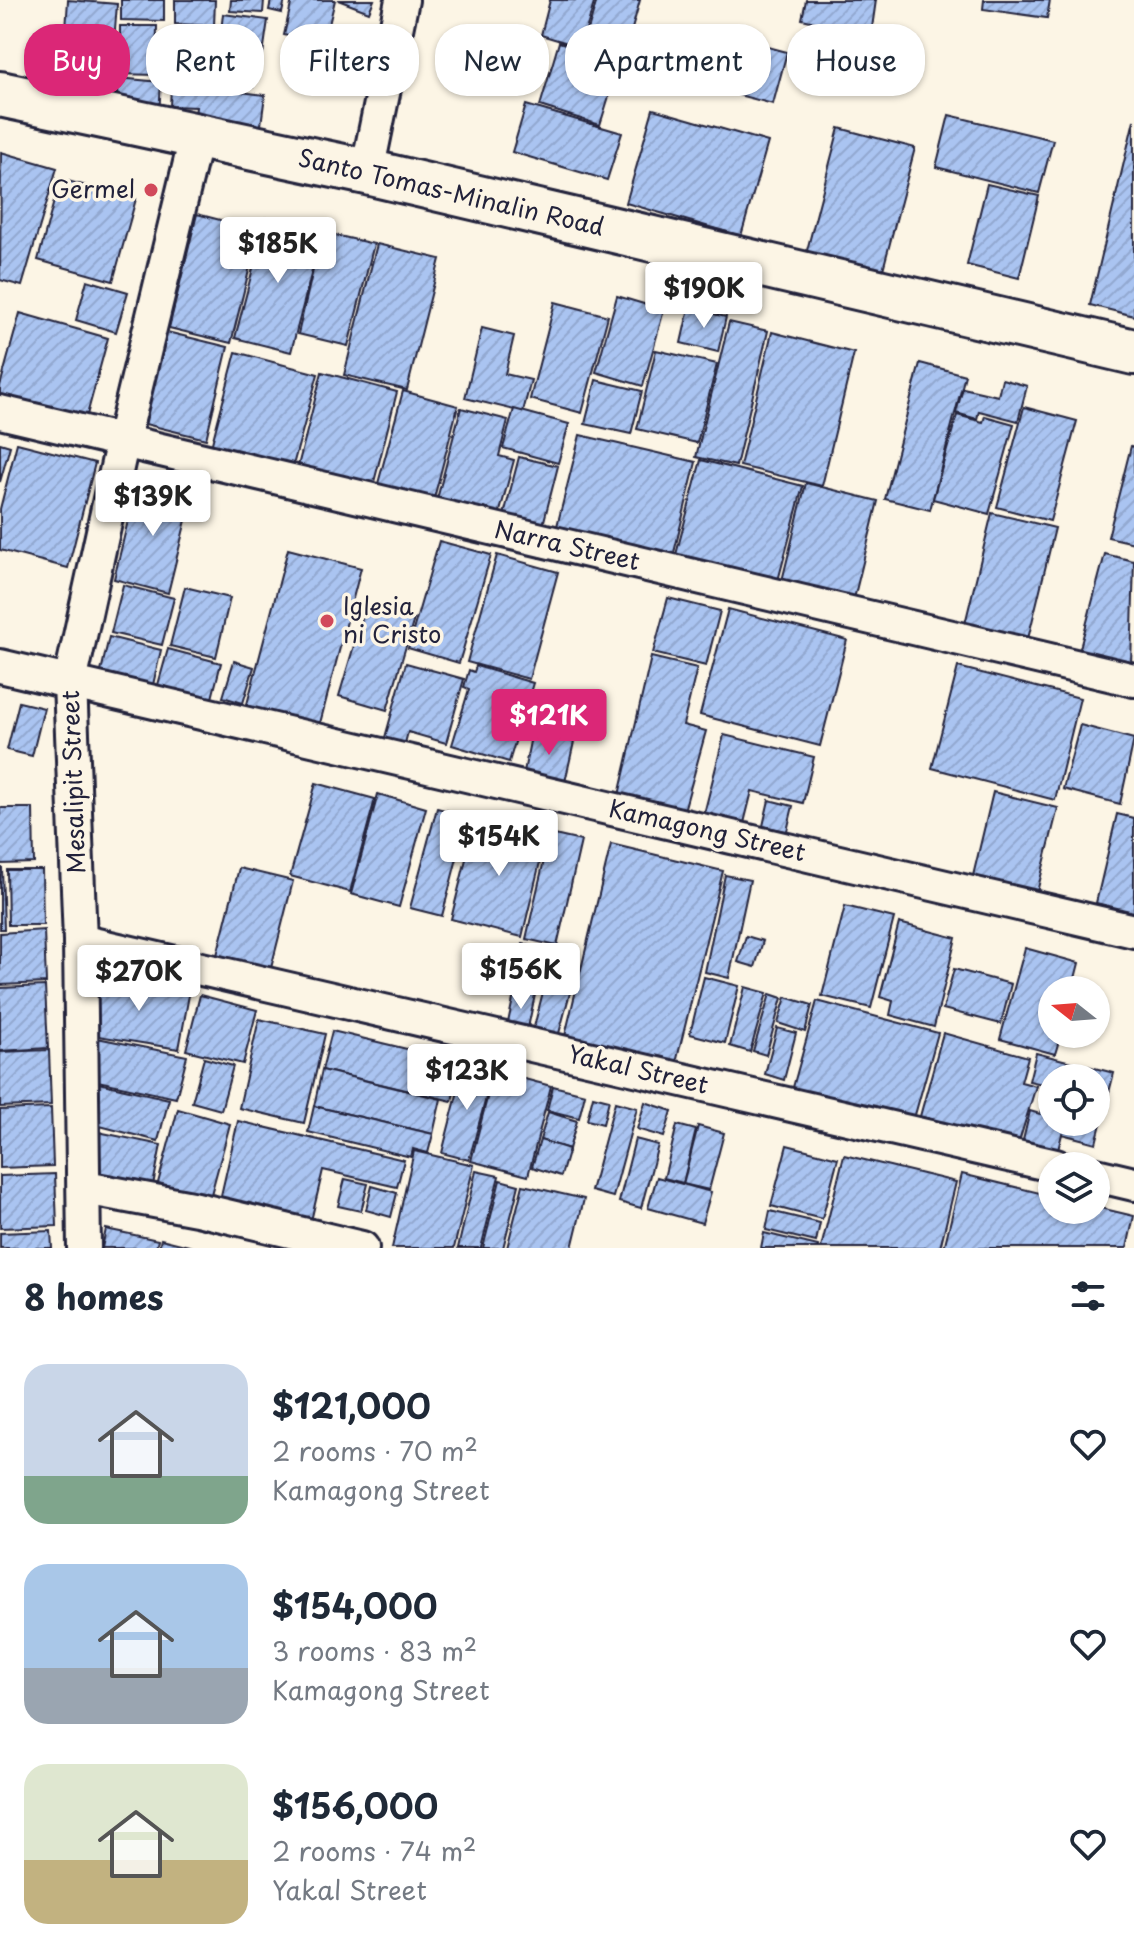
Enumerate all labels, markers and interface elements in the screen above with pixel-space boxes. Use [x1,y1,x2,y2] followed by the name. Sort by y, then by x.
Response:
[24,24,130,96] chip: Buy
[146,24,264,96] chip: Rent
[280,24,419,96] chip: Filters
[435,24,549,96] chip: New
[565,24,771,96] chip: Apartment
[787,24,925,96] chip: House
[295,138,608,244] street label: Santo Tomas-Minalin Road
[51,170,135,206] place label: Germel
[142,181,160,199] marker: Germel
[222,217,334,285] pin: $185K
[238,223,318,262] text: $185K
[648,262,760,330] pin: $190K
[663,268,745,307] text: $190K
[97,470,209,538] pin: $139K
[114,476,193,515] text: $139K
[491,510,644,578] street label: Narra Street
[343,587,441,651] place label: Iglesia ni Cristo
[318,612,336,630] marker: Iglesia ni Cristo
[493,689,605,757] pin: $121K
[51,690,93,874] street label: Mesalipit Street
[510,695,588,734] text: $121K
[606,789,810,869] street label: Kamagong Street
[443,810,555,878] pin: $154K
[458,816,540,855] text: $154K
[465,943,577,1011] pin: $156K
[83,945,195,1013] pin: $270K
[480,949,562,988] text: $156K
[95,951,183,990] text: $270K
[1038,976,1110,1048] north arrow
[1038,976,1110,1224] map controls
[565,1034,712,1102] street label: Yakal Street
[411,1044,523,1112] pin: $123K
[425,1050,509,1089] text: $123K
[1038,1064,1110,1136] button: locate
[1038,1152,1110,1224] button: layers
[24,1270,164,1322] text: 8 homes
[1066,1274,1110,1318] icon: filters
[272,1379,431,1431] text: $121,000
[88,1396,184,1492] icon: home
[1066,1422,1110,1466] icon: heart
[272,1431,478,1470] text: 2 rooms · 70 m²
[272,1470,490,1509] text: Kamagong Street
[272,1579,438,1631] text: $154,000
[88,1596,184,1692] icon: home
[1066,1622,1110,1666] icon: heart
[272,1631,477,1670] text: 3 rooms · 83 m²
[272,1670,490,1709] text: Kamagong Street
[272,1779,438,1831] text: $156,000
[88,1796,184,1892] icon: home
[1066,1822,1110,1866] icon: heart
[272,1831,476,1870] text: 2 rooms · 74 m²
[272,1870,427,1909] text: Yakal Street

